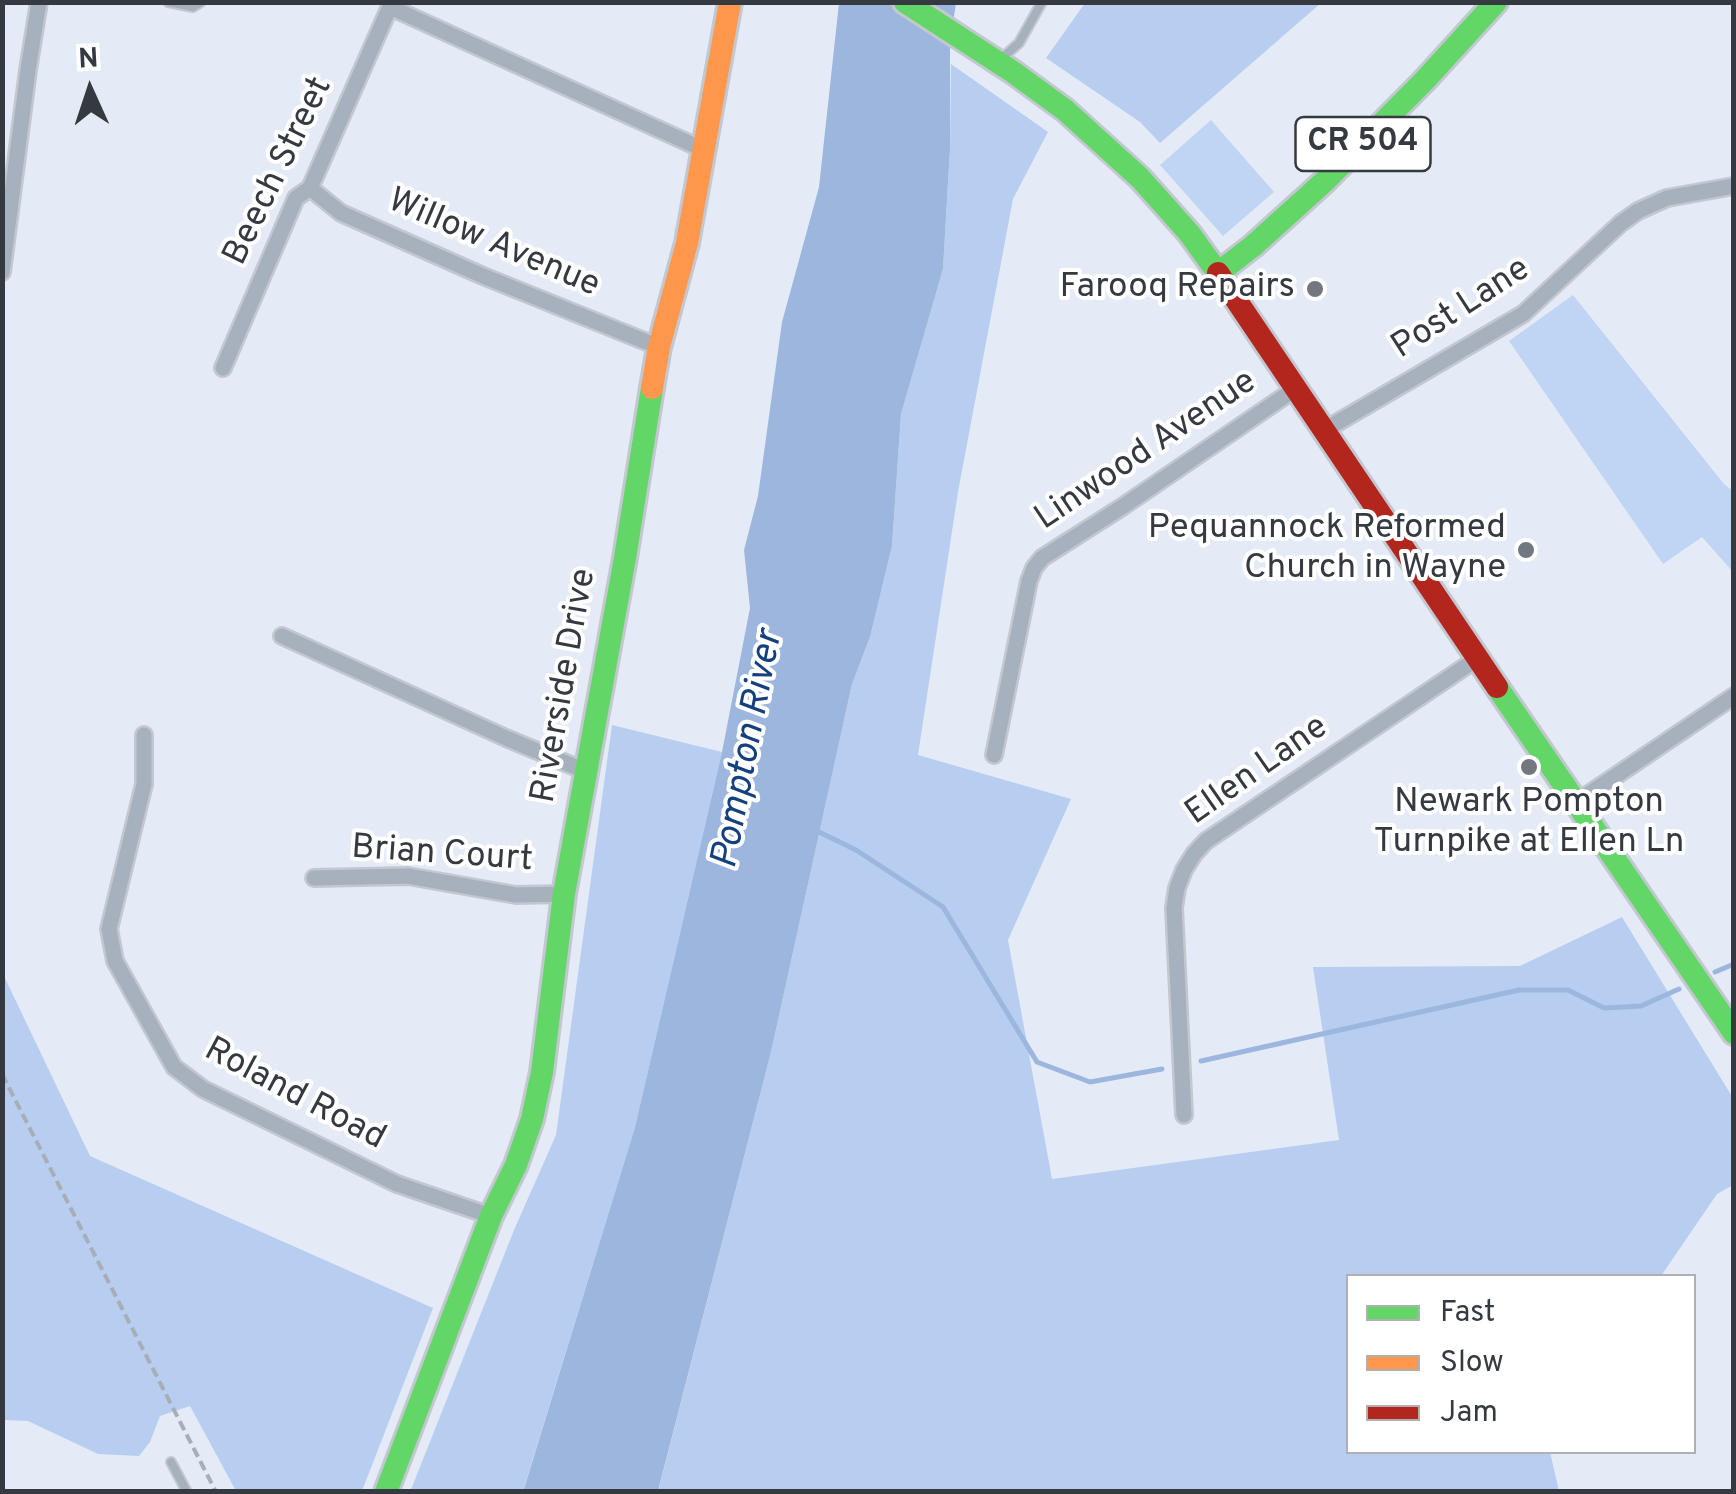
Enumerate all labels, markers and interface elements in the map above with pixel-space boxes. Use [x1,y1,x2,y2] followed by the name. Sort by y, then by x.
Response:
[40,40,140,140] north arrow
[77,42,99,79] text: N
[216,71,344,273] street label: Beech Street
[1296,117,1430,171] road number: CR 504
[381,182,605,308] street label: Willow Avenue
[1385,250,1539,370] street label: Post Lane
[1060,268,1295,310] place label: Farooq Repairs
[1304,278,1326,300] marker: Farooq Repairs
[1028,363,1266,541] street label: Linwood Avenue
[1148,509,1506,591] place label: Pequannock Reformed Church in Wayne
[1515,539,1537,561] marker: Pequannock Reformed Church in Wayne
[525,566,607,806] street label: Riverside Drive
[705,627,795,873] water label: Pompton River
[1179,708,1337,836] street label: Ellen Lane
[1518,756,1540,778] marker: Newark Pompton Turnpike at Ellen Ln
[1374,783,1684,865] place label: Newark Pompton Turnpike at Ellen Ln
[350,829,534,883] street label: Brian Court
[196,1031,392,1161] street label: Roland Road
[1346,1274,1696,1454] legend
[1440,1295,1495,1332] text: Fast
[1440,1345,1504,1382] text: Slow
[1440,1395,1498,1432] text: Jam

